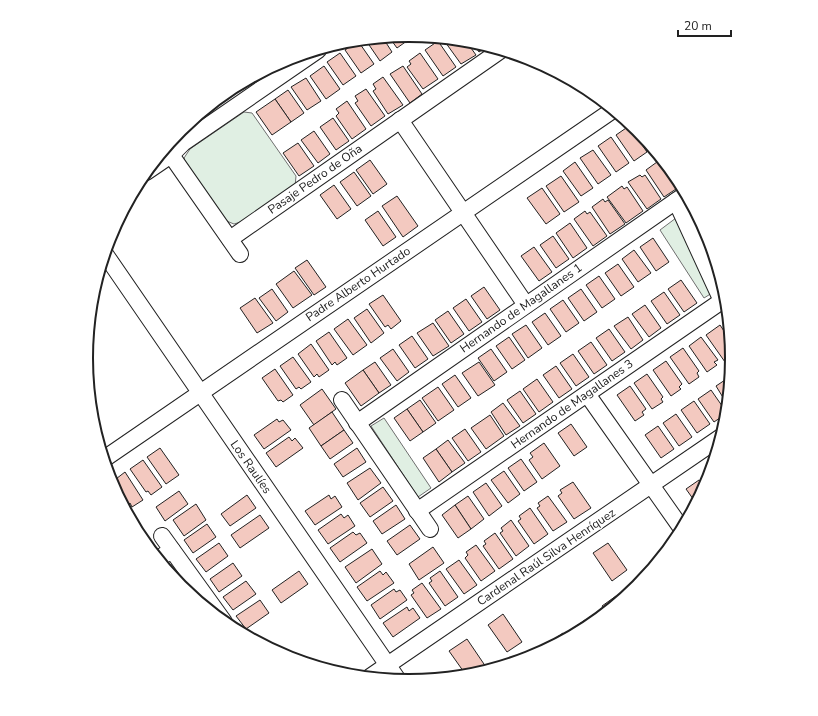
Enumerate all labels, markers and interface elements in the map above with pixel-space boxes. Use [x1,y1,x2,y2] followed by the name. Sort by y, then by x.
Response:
[678,12,731,38] scale bar
[684,18,712,34] text: 20 m
[265,140,365,218] street label: Pasaje Pedro de Oña
[302,243,414,325] street label: Padre Alberto Hurtado
[457,260,585,356] street label: Hernando de Magallanes 1
[508,356,636,452] street label: Hernando de Magallanes 3
[227,437,275,497] street label: Los Raulíes
[474,504,619,609] street label: Cardenal Raúl Silva Henríquez

